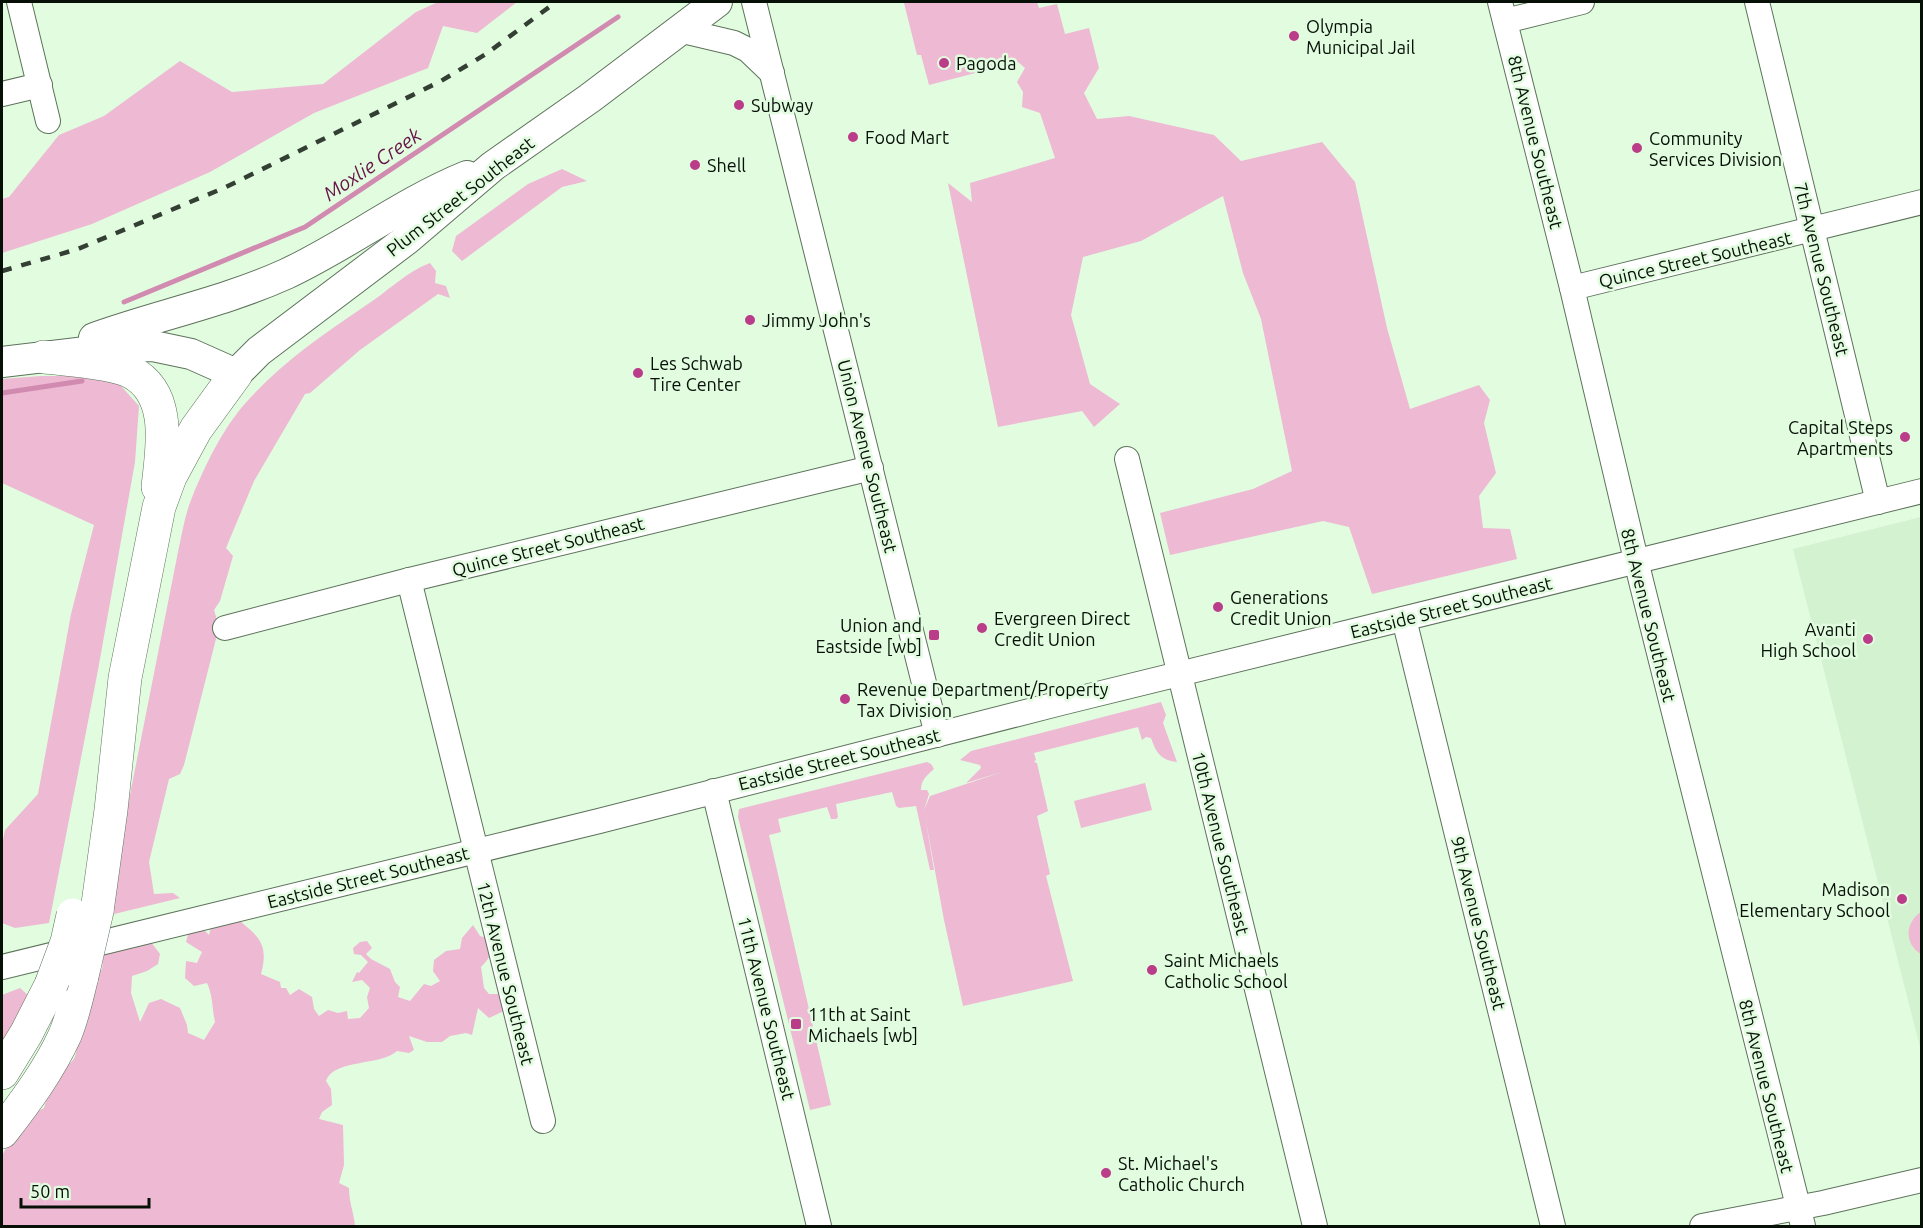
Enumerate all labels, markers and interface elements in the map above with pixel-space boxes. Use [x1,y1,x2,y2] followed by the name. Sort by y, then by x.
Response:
[1306,16,1415,57] place label: Olympia Municipal Jail
[1287,29,1301,43] marker: Olympia Municipal Jail
[956,53,1017,73] place label: Pagoda
[1505,53,1567,231] street label: 8th Avenue Southeast
[937,56,951,70] marker: Pagoda
[751,95,813,115] place label: Subway
[732,98,746,112] marker: Subway
[319,122,426,205] water label: Moxlie Creek
[865,127,949,147] place label: Food Mart
[1649,128,1782,169] place label: Community Services Division
[846,130,860,144] marker: Food Mart
[382,132,538,260] street label: Plum Street Southeast
[1630,141,1644,155] marker: Community Services Division
[707,155,746,175] place label: Shell
[688,158,702,172] marker: Shell
[1791,180,1853,358] street label: 7th Avenue Southeast
[1597,227,1794,292] street label: Quince Street Southeast
[762,310,871,330] place label: Jimmy John's
[743,313,757,327] marker: Jimmy John's
[650,353,743,394] place label: Les Schwab Tire Center
[834,357,902,555] street label: Union Avenue Southeast
[631,366,645,380] marker: Les Schwab Tire Center
[1788,417,1893,458] place label: Capital Steps Apartments
[1898,430,1912,444] marker: Capital Steps Apartments
[450,512,646,581] street label: Quince Street Southeast
[1618,526,1680,704] street label: 8th Avenue Southeast
[1348,572,1554,642] street label: Eastside Street Southeast
[1230,587,1332,628] place label: Generations Credit Union
[1211,600,1225,614] marker: Generations Credit Union
[994,608,1130,649] place label: Evergreen Direct Credit Union
[816,615,922,656] place label: Union and Eastside [wb]
[1760,619,1856,660] place label: Avanti High School
[975,621,989,635] marker: Evergreen Direct Credit Union
[927,628,941,642] marker: Union and Eastside [wb]
[1861,632,1875,646] marker: Avanti High School
[857,679,1109,720] place label: Revenue Department/Property Tax Division
[838,692,852,706] marker: Revenue Department/Property Tax Division
[736,724,942,794] street label: Eastside Street Southeast
[1189,749,1253,937] street label: 10th Avenue Southeast
[1448,834,1510,1012] street label: 9th Avenue Southeast
[265,842,471,912] street label: Eastside Street Southeast
[474,879,538,1067] street label: 12th Avenue Southeast
[1739,879,1890,920] place label: Madison Elementary School
[1895,892,1909,906] marker: Madison Elementary School
[735,914,799,1102] street label: 11th Avenue Southeast
[1164,950,1288,991] place label: Saint Michaels Catholic School
[1145,963,1159,977] marker: Saint Michaels Catholic School
[1736,997,1798,1175] street label: 8th Avenue Southeast
[808,1004,918,1045] place label: 11th at Saint Michaels [wb]
[789,1017,803,1031] marker: 11th at Saint Michaels [wb]
[1118,1153,1245,1194] place label: St. Michael's Catholic Church
[1099,1166,1113,1180] marker: St. Michael's Catholic Church
[21,1171,148,1209] scale bar
[30,1181,70,1201] text: 50 m

